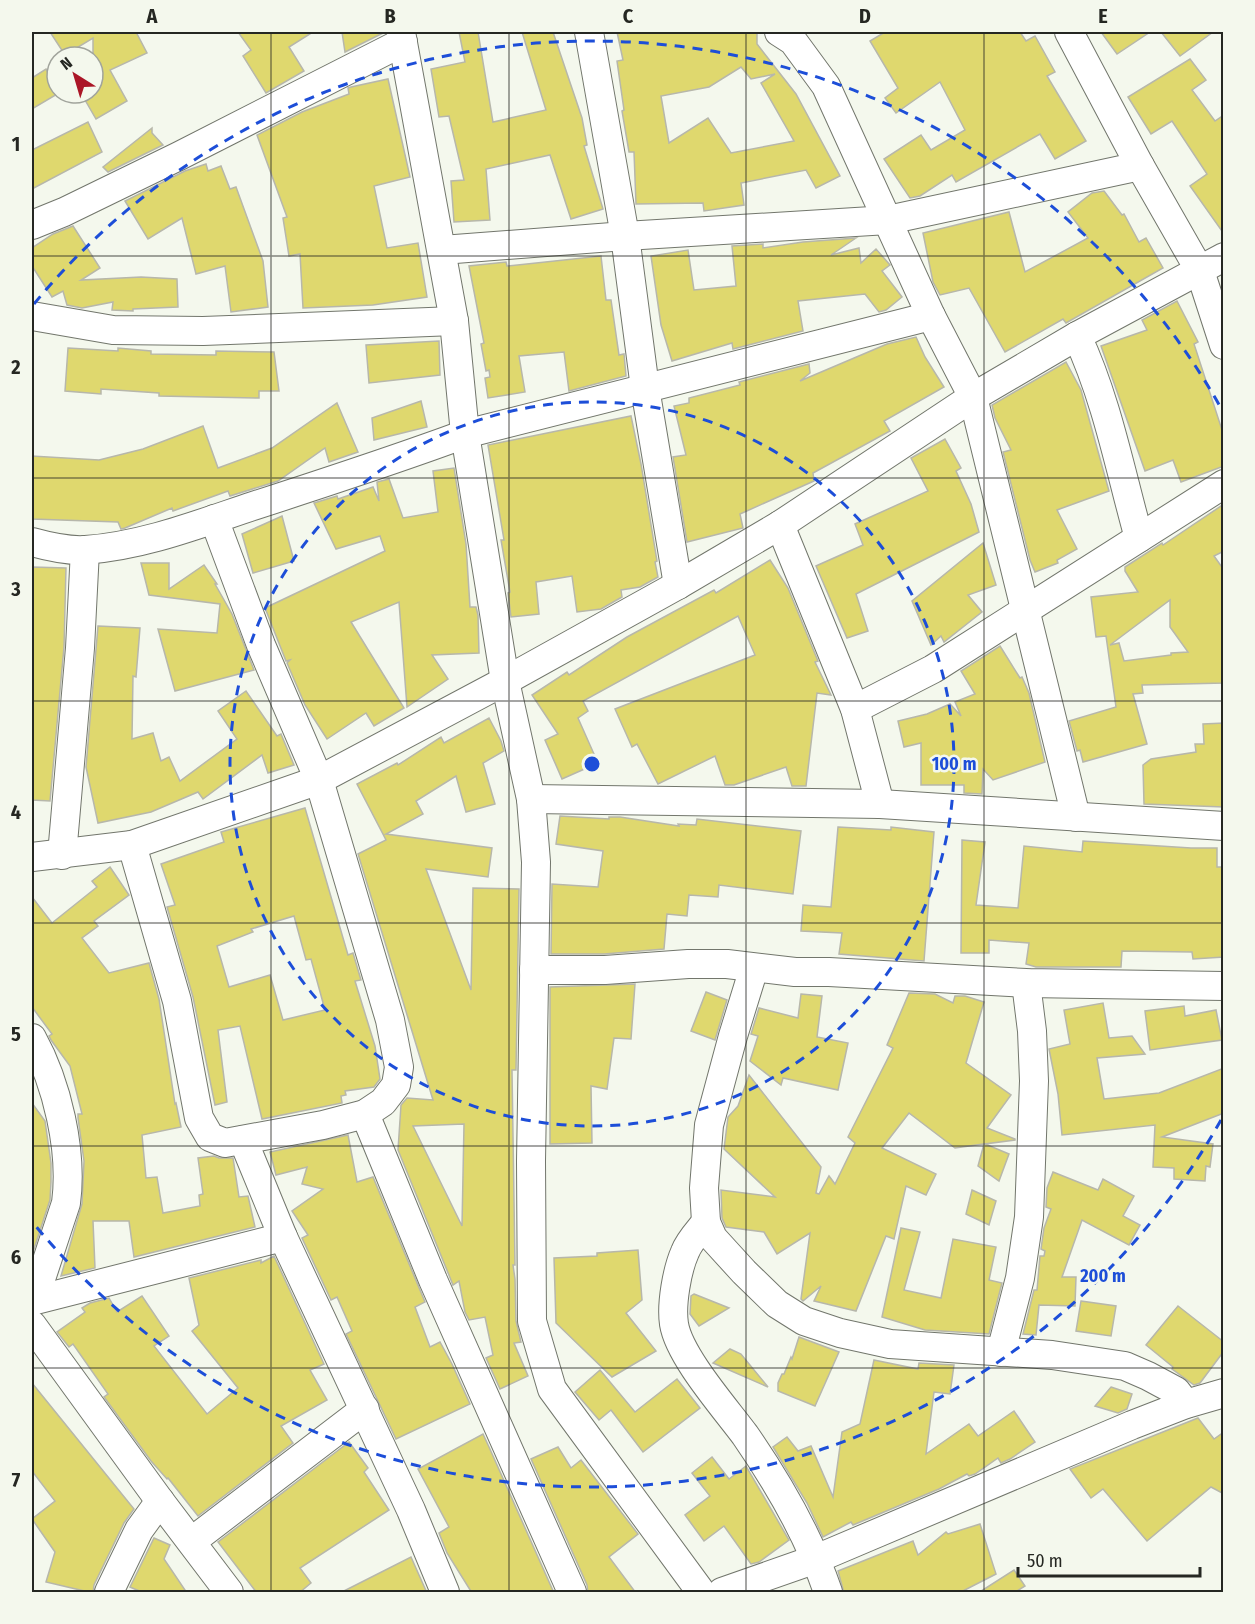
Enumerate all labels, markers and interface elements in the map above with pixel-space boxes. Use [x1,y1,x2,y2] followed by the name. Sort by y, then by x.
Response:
[146,4,159,28] text: A
[384,4,396,28] text: B
[623,4,634,28] text: C
[859,4,871,28] text: D
[1098,4,1108,28] text: E
[45,45,105,105] north arrow
[57,53,76,74] text: N
[12,132,20,156] text: 1
[10,355,21,379] text: 2
[10,577,21,601] text: 3
[932,753,976,775] text: 100 m
[582,754,602,774] centre of rings
[11,800,21,824] text: 4
[11,1022,21,1046] text: 5
[11,1245,21,1269] text: 6
[1079,1265,1126,1287] text: 200 m
[12,1468,21,1492] text: 7
[1018,1540,1200,1578] scale bar
[1027,1550,1063,1572] text: 50 m

